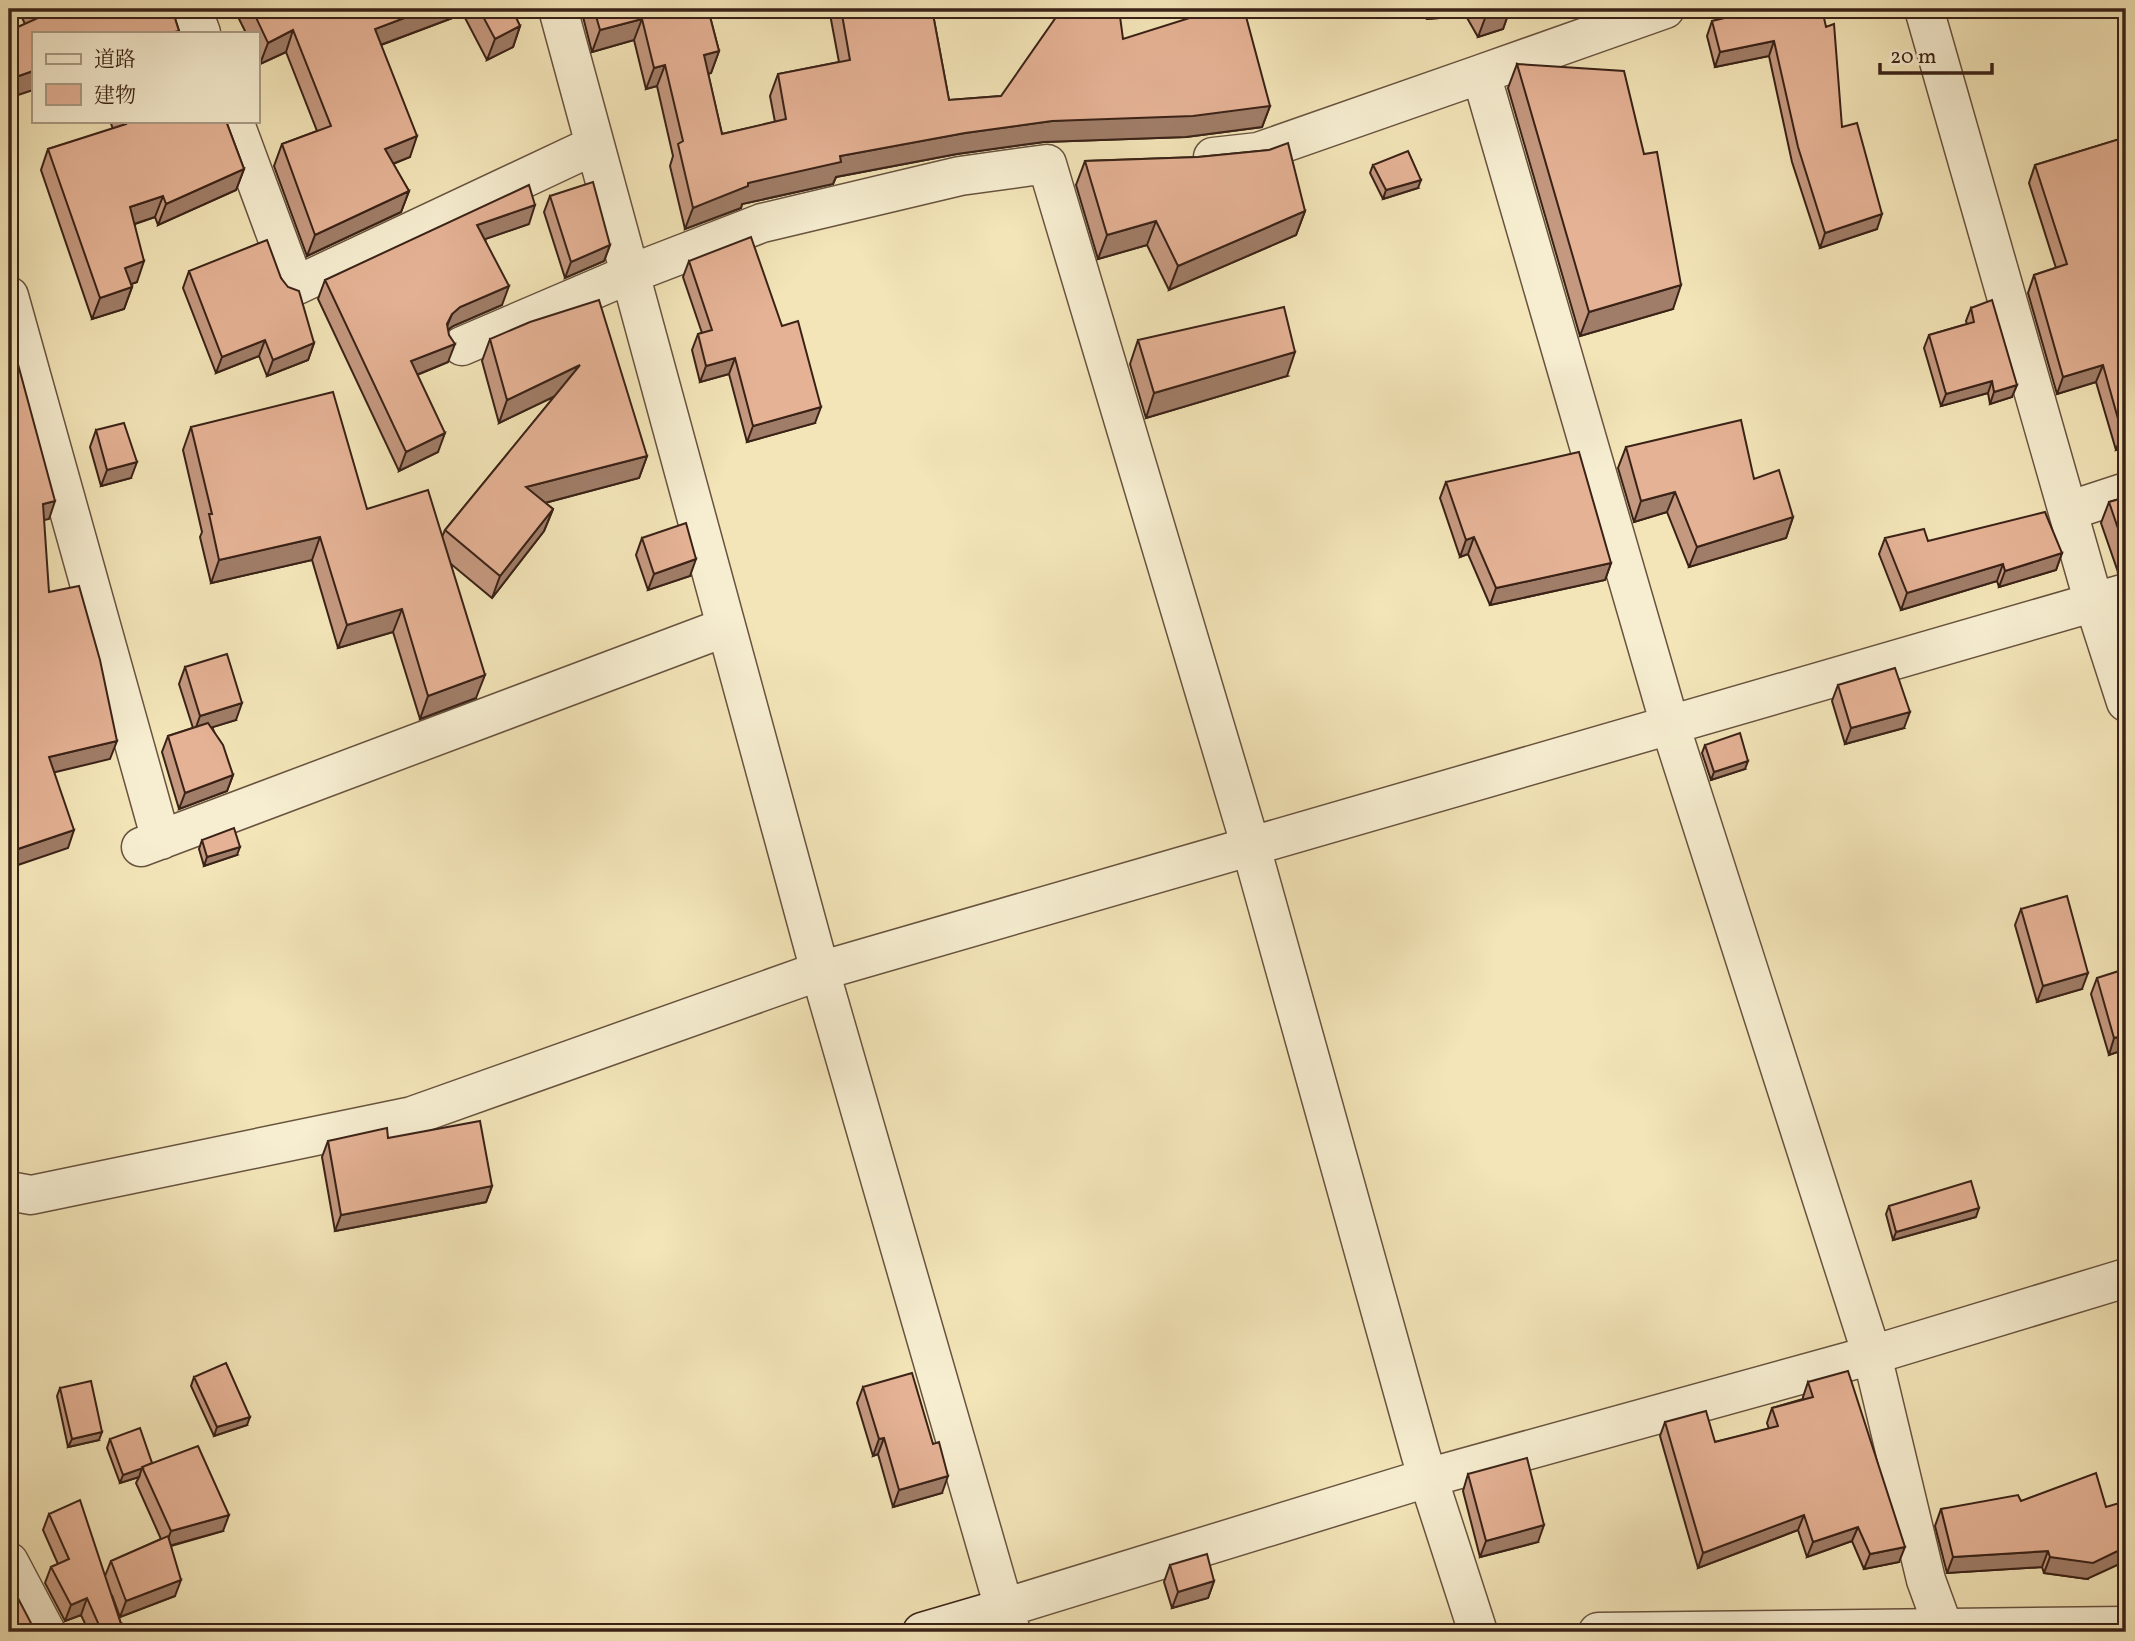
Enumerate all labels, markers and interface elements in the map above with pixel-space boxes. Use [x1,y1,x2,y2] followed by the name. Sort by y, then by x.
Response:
[32,32,259,122] legend
[1880,32,1992,76] scale bar
[1890,43,1936,72] text: 20 m
[94,46,136,75] text: 道路
[94,82,136,111] text: 建物

